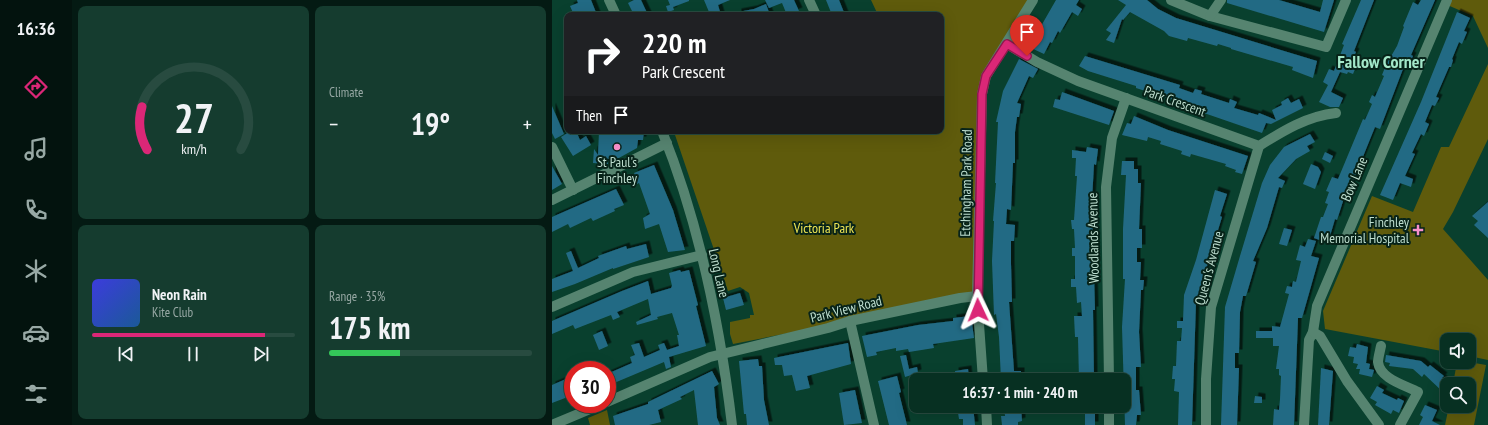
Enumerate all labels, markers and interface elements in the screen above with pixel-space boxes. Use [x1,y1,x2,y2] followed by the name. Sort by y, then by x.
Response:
[1010,15,1044,56] pin
[17,17,55,40] text: 16:36
[1016,21,1038,43] icon: arrive
[642,24,706,61] text: 220 m
[576,28,628,80] icon: right
[1337,50,1425,73] district label: Fallow Corner
[642,60,725,83] text: Park Crescent
[22,73,50,101] icon: directions
[1142,82,1209,121] street label: Park Crescent
[329,84,363,101] text: Climate
[174,91,213,144] text: 27
[411,104,450,143] text: 19°
[610,104,632,126] icon: arrive
[576,106,602,125] text: Then
[329,110,338,138] text: −
[523,110,532,138] text: +
[956,129,976,237] street label: Etchingham Park Road
[22,135,50,163] icon: music
[181,139,206,158] text: km/h
[612,142,622,152] marker: St Paul's Finchley
[597,153,638,187] place label: St Paul's Finchley
[1337,154,1371,204] street label: Bow Lane
[1083,192,1103,284] street label: Woodlands Avenue
[22,196,50,224] icon: phone
[1320,213,1410,247] place label: Finchley Memorial Hospital
[793,219,855,237] park label: Victoria Park
[1412,224,1424,236] marker: Finchley Memorial Hospital
[1190,229,1228,307] street label: Queen's Avenue
[705,247,733,299] street label: Long Lane
[22,257,50,285] icon: climate
[152,285,207,304] text: Neon Rain
[329,288,385,305] text: Range · 35%
[957,289,999,331] position arrow
[808,291,884,327] street label: Park View Road
[152,304,193,321] text: Kite Club
[329,308,410,347] text: 175 km
[22,319,50,347] icon: car
[1440,333,1476,413] map controls
[1440,333,1476,369] button: sound
[115,343,137,365] icon: previous
[182,343,204,365] icon: pause
[250,343,272,365] icon: next
[564,361,616,413] speed limit sign: 30
[1440,377,1476,413] button: search
[22,380,50,408] icon: filters
[962,383,1078,402] text: 16:37 · 1 min · 240 m

